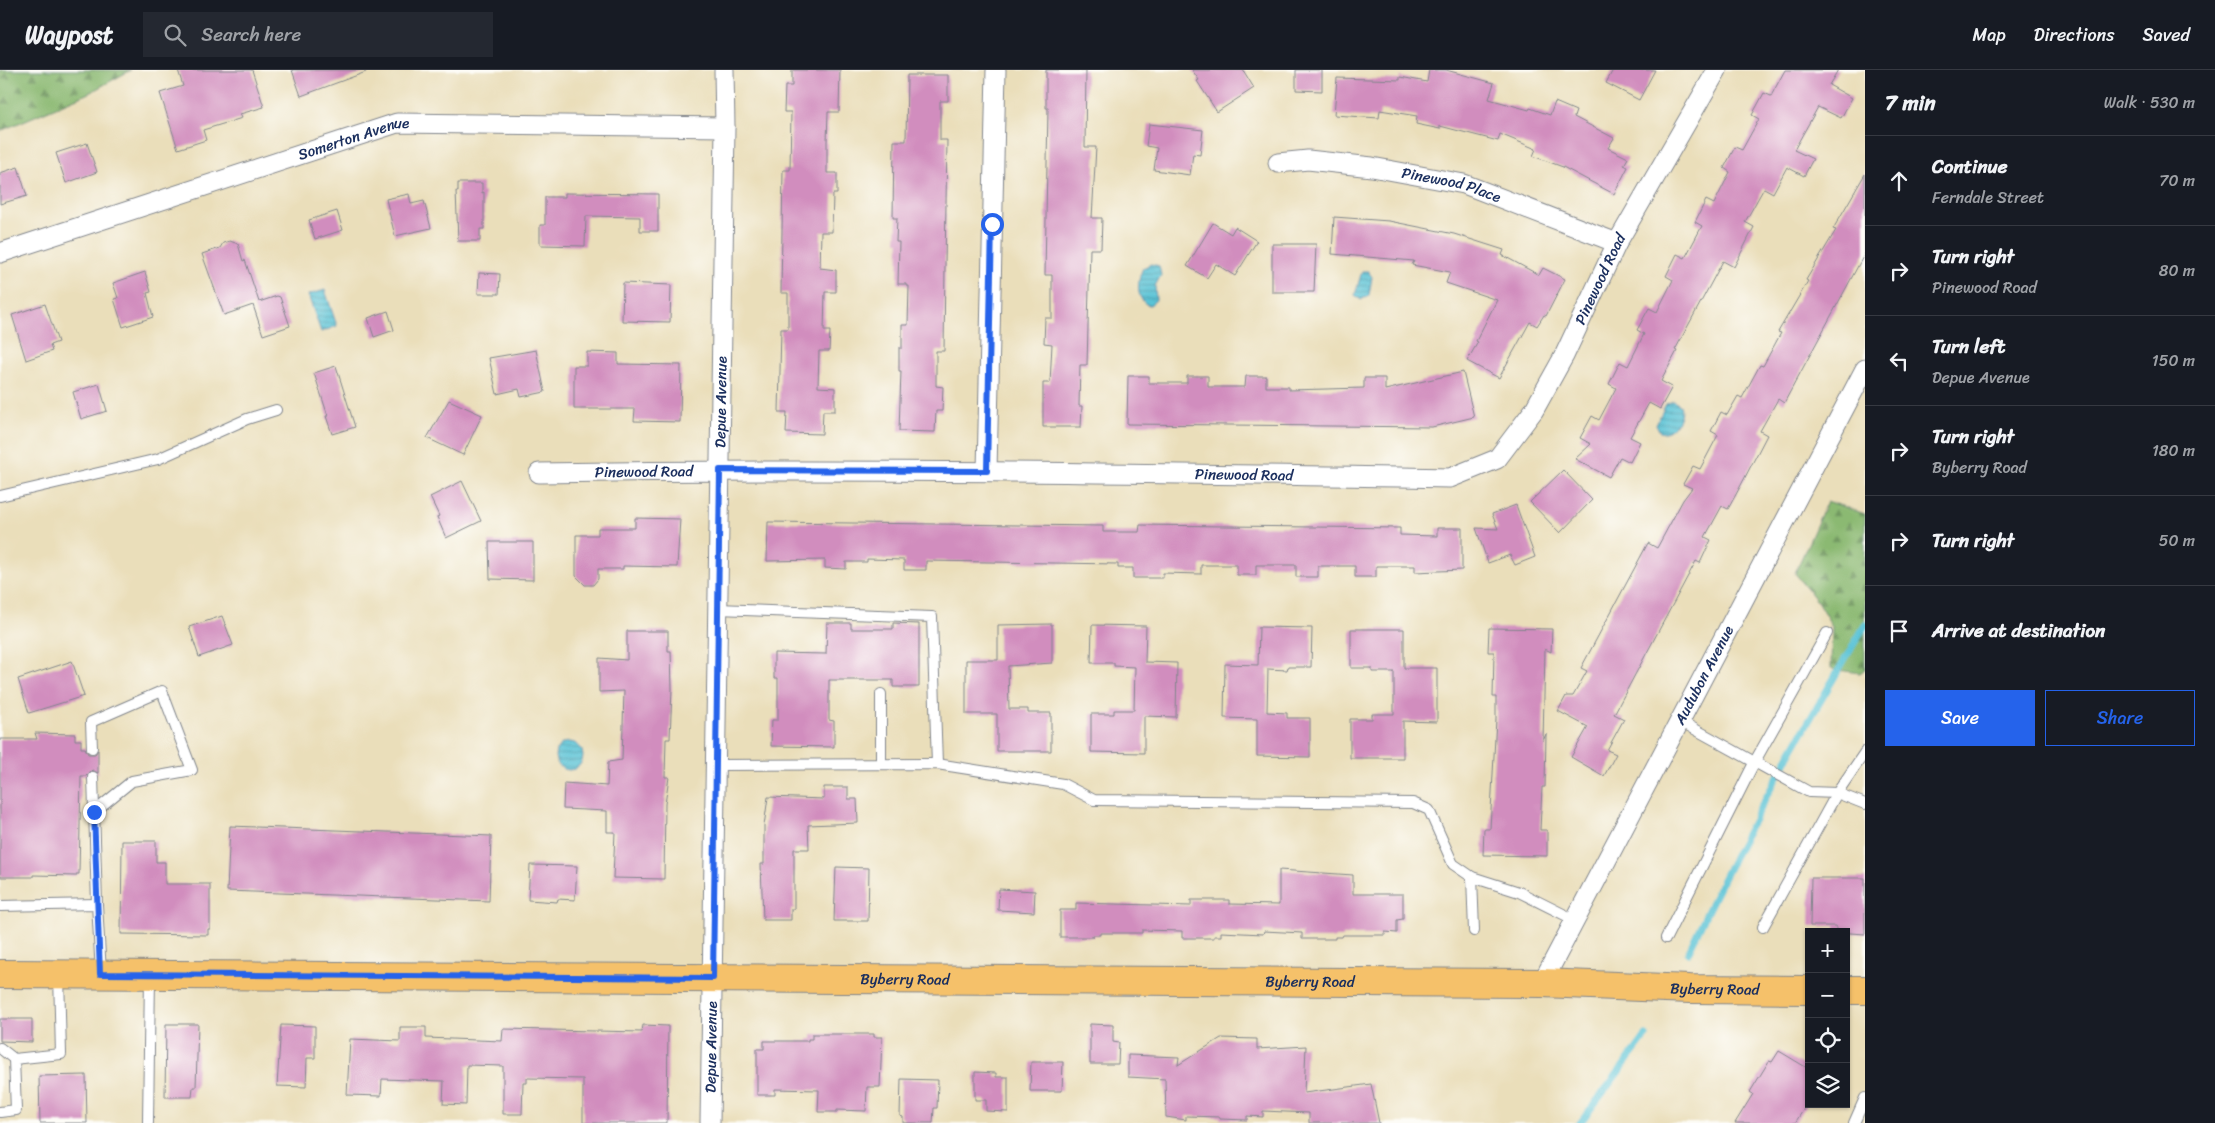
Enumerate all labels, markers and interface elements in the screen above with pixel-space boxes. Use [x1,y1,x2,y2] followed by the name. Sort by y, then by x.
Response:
[143,12,493,57] search box
[25,14,113,56] text: Waypost
[201,18,301,51] text: Search here
[1973,19,2006,51] text: Map
[2034,19,2115,51] text: Directions
[2143,19,2190,51] text: Saved
[161,21,189,49] icon: search
[1885,84,1936,122] text: 7 min
[2104,88,2195,117] text: Walk · 530 m
[294,110,409,168] street label: Somerton Avenue
[1932,150,2008,183] text: Continue
[1400,160,1505,210] street label: Pinewood Place
[2159,166,2195,195] text: 70 m
[1885,167,1913,195] icon: ahead
[1932,183,2044,212] text: Ferndale Street
[981,213,1004,236] route start
[1567,227,1634,329] street label: Pinewood Road
[1932,240,2014,273] text: Turn right
[2159,256,2195,285] text: 80 m
[1885,257,1913,285] icon: right
[1932,273,2037,302] text: Pinewood Road
[1932,330,2005,363] text: Turn left
[2152,346,2195,375] text: 150 m
[1885,347,1913,375] icon: left
[707,356,735,448] street label: Depue Avenue
[1932,363,2030,392] text: Depue Avenue
[1932,420,2014,453] text: Turn right
[2152,436,2195,465] text: 180 m
[1885,437,1913,465] icon: right
[1932,453,2027,482] text: Byberry Road
[595,458,694,485] street label: Pinewood Road
[1195,461,1294,488] street label: Pinewood Road
[1932,524,2014,557] text: Turn right
[2159,526,2195,555] text: 50 m
[1885,527,1913,555] icon: right
[1932,614,2105,647] text: Arrive at destination
[1885,617,1913,645] icon: arrive
[1667,621,1741,730] street label: Audubon Avenue
[1885,690,2035,746] button: Save
[2045,690,2195,746] button: Share
[83,801,106,824] route end
[1805,928,1850,1108] map controls
[1805,928,1850,973] button: +
[860,966,951,993] street label: Byberry Road
[1265,968,1356,995] street label: Byberry Road
[1805,973,1850,1018] button: −
[1670,975,1761,1003] street label: Byberry Road
[697,1001,725,1093] street label: Depue Avenue
[1805,1018,1850,1063] button: locate
[1805,1063,1850,1108] button: layers

